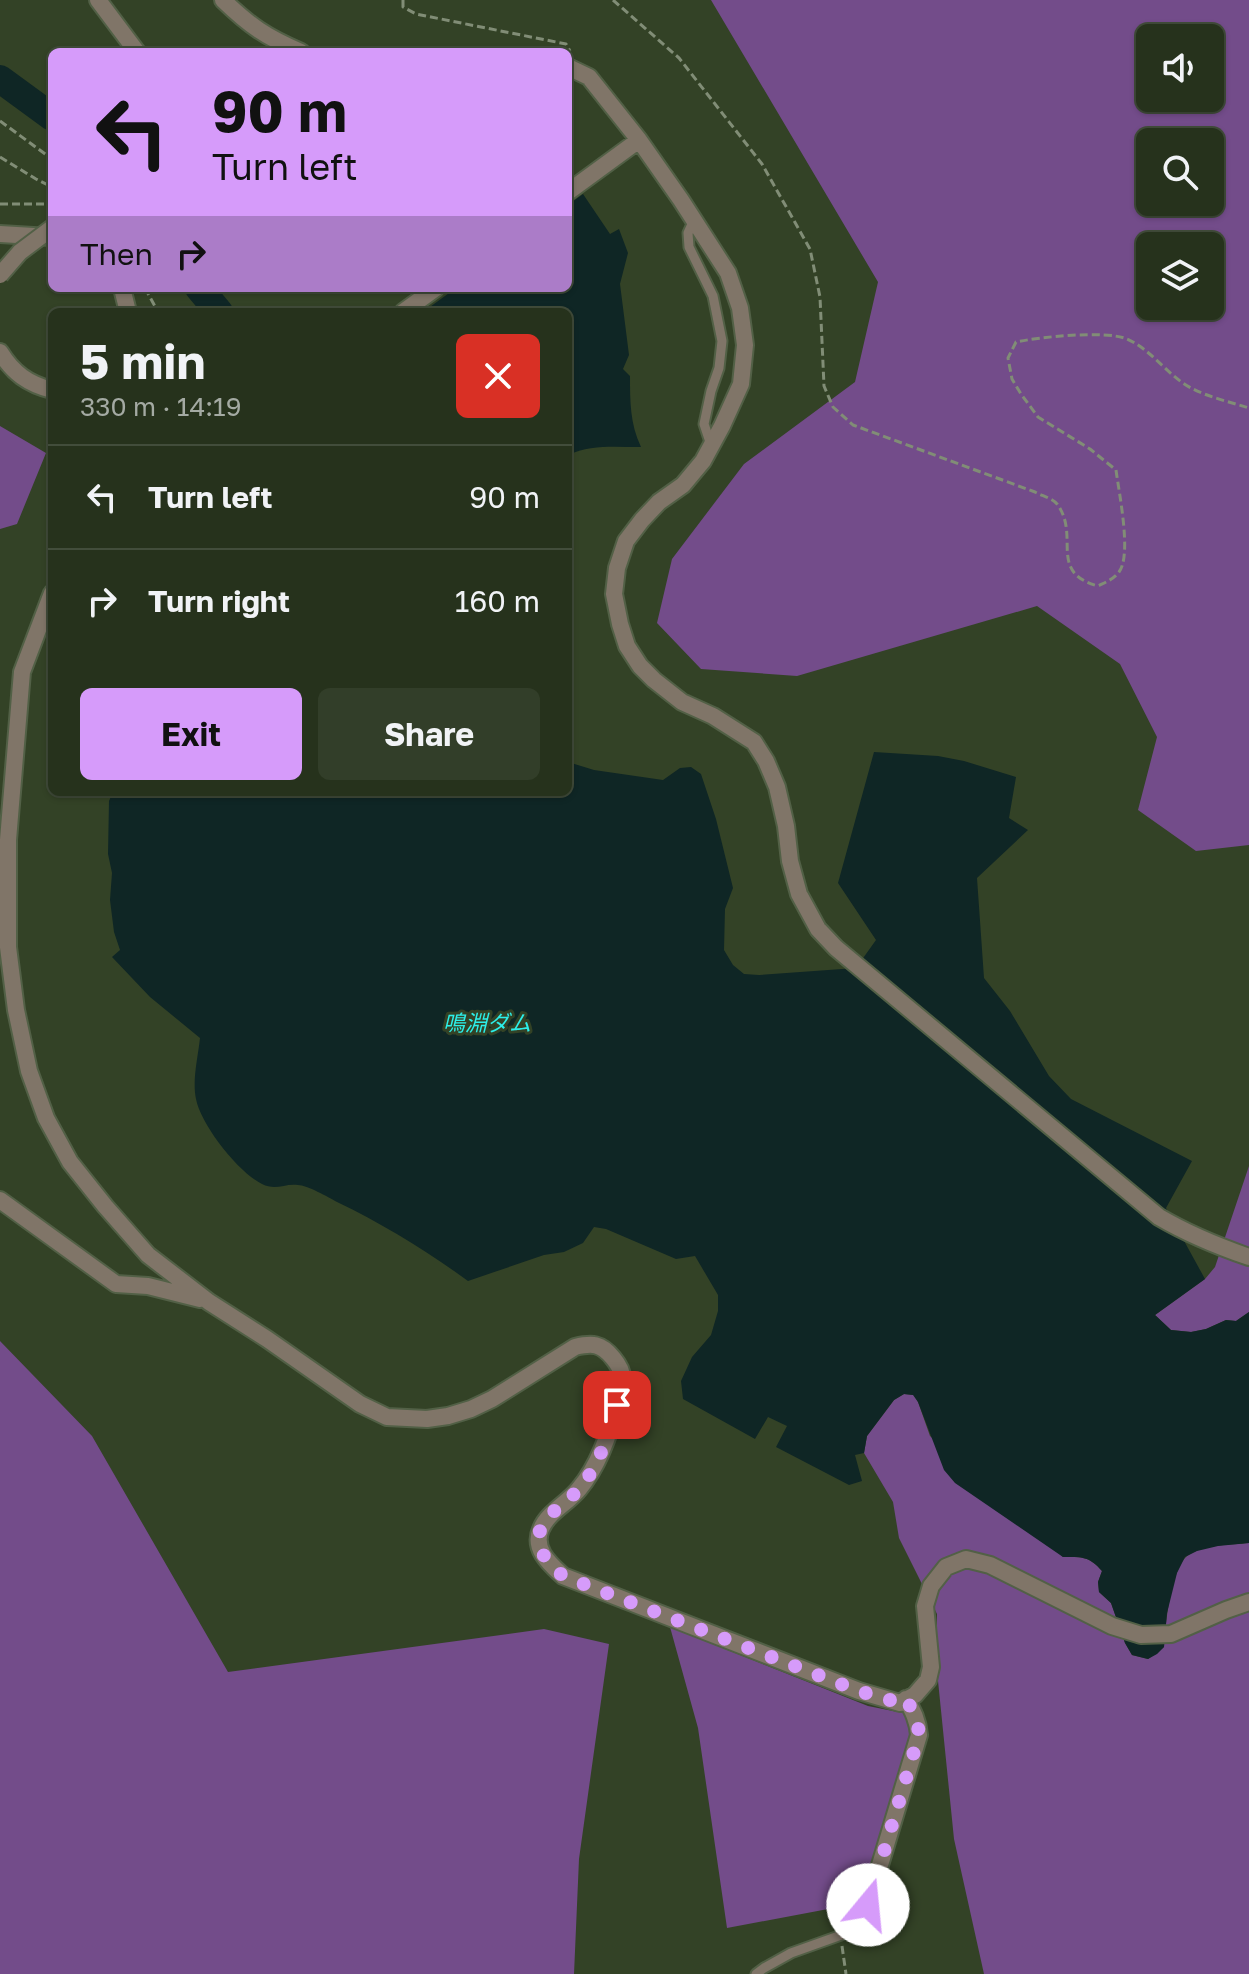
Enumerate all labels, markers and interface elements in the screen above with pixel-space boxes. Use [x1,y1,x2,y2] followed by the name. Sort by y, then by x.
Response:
[1136,24,1224,320] map controls
[1136,24,1224,112] button: sound
[212,77,347,144] text: 90 m
[80,80,184,184] icon: left
[1136,128,1224,216] button: search
[212,145,358,188] text: Turn left
[169,232,213,276] icon: right
[1136,232,1224,320] button: layers
[80,236,153,272] text: Then
[80,332,205,390] text: 5 min
[456,334,540,418] button: close
[80,391,241,422] text: 330 m · 14:19
[80,475,124,519] icon: left
[148,479,273,515] text: Turn left
[469,479,540,515] text: 90 m
[80,579,124,623] icon: right
[148,583,290,619] text: Turn right
[455,583,540,619] text: 160 m
[80,688,302,780] button: Exit
[318,688,540,780] button: Share
[443,1009,531,1036] water label: 鳴淵ダム
[583,1371,651,1439] pin
[595,1383,639,1427] icon: arrive
[826,1863,910,1947] position arrow

